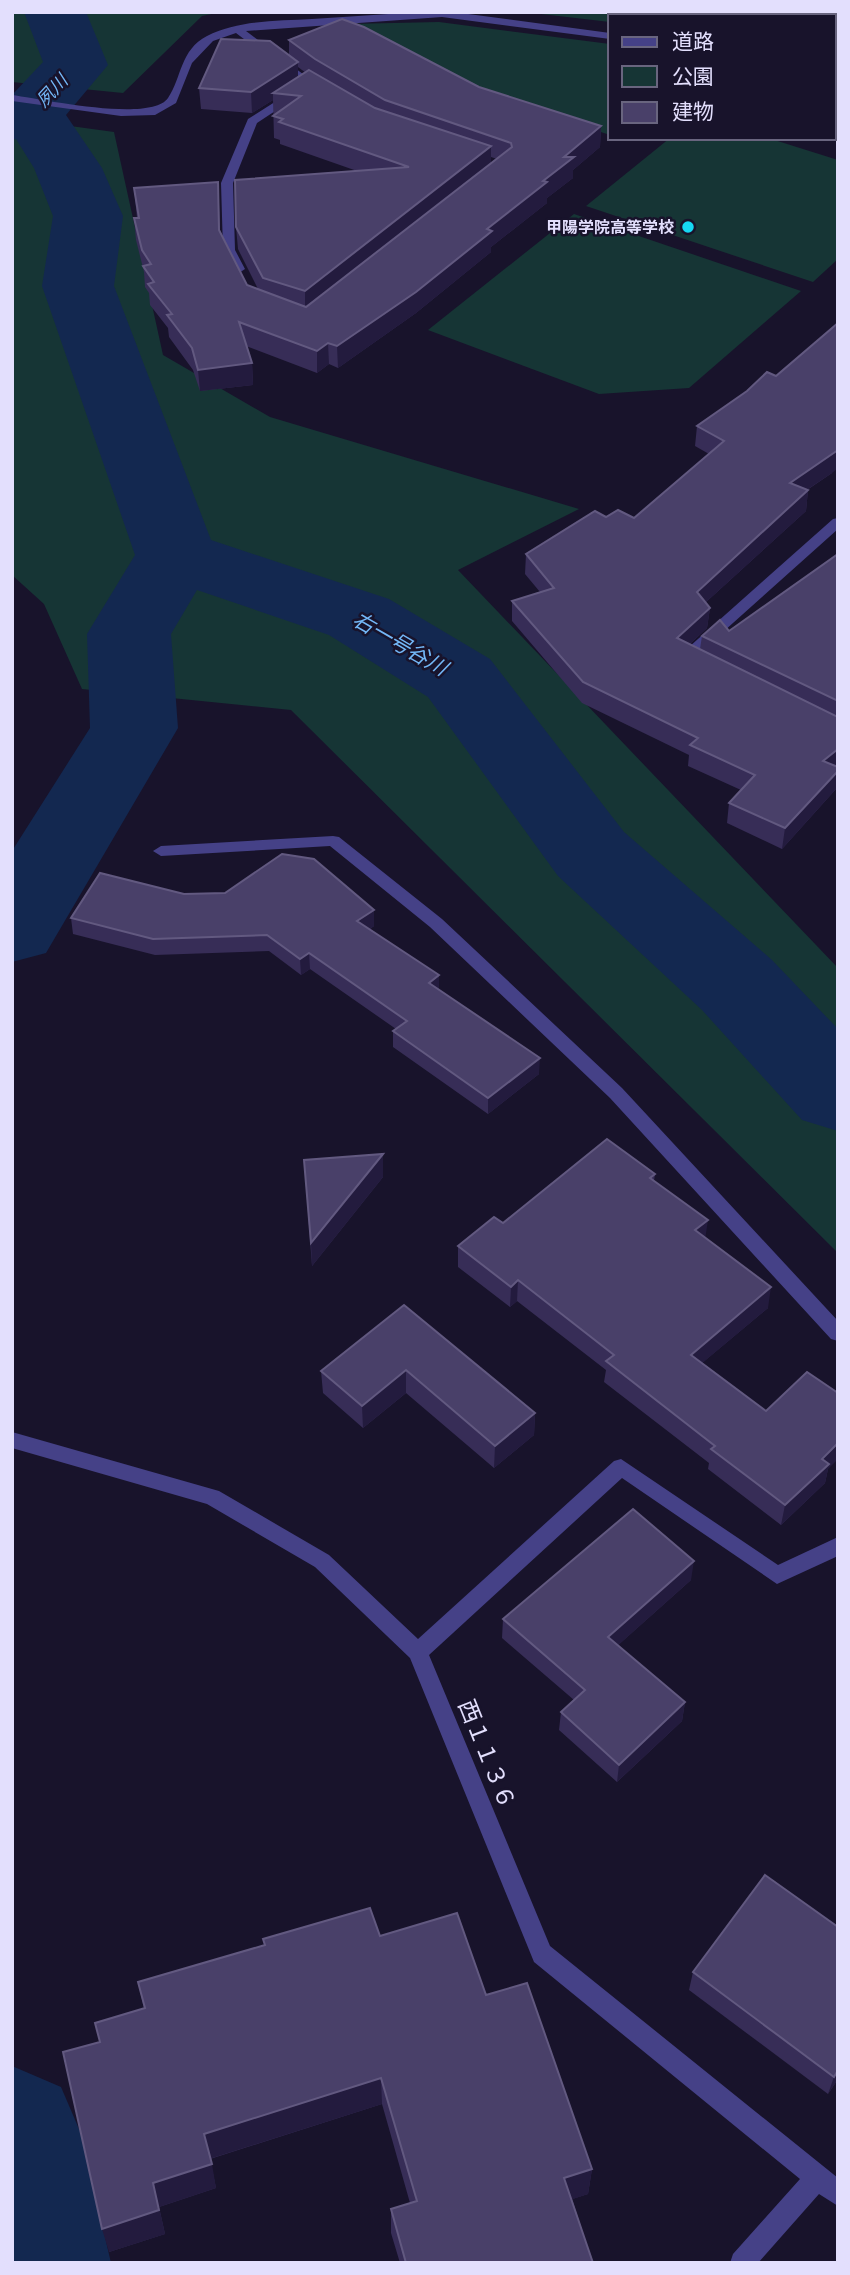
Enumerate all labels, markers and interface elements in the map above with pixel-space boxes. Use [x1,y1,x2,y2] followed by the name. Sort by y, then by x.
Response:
[608,14,836,140] legend
[672,29,714,55] text: 道路
[672,64,714,90] text: 公園
[32,69,74,112] water label: 夙川
[672,99,714,125] text: 建物
[546,218,674,237] place label: 甲陽学院高等学校
[680,219,696,235] marker: 甲陽学院高等学校
[348,606,454,683] water label: 右一号谷川
[452,1695,522,1813] street label: 西１１３６

